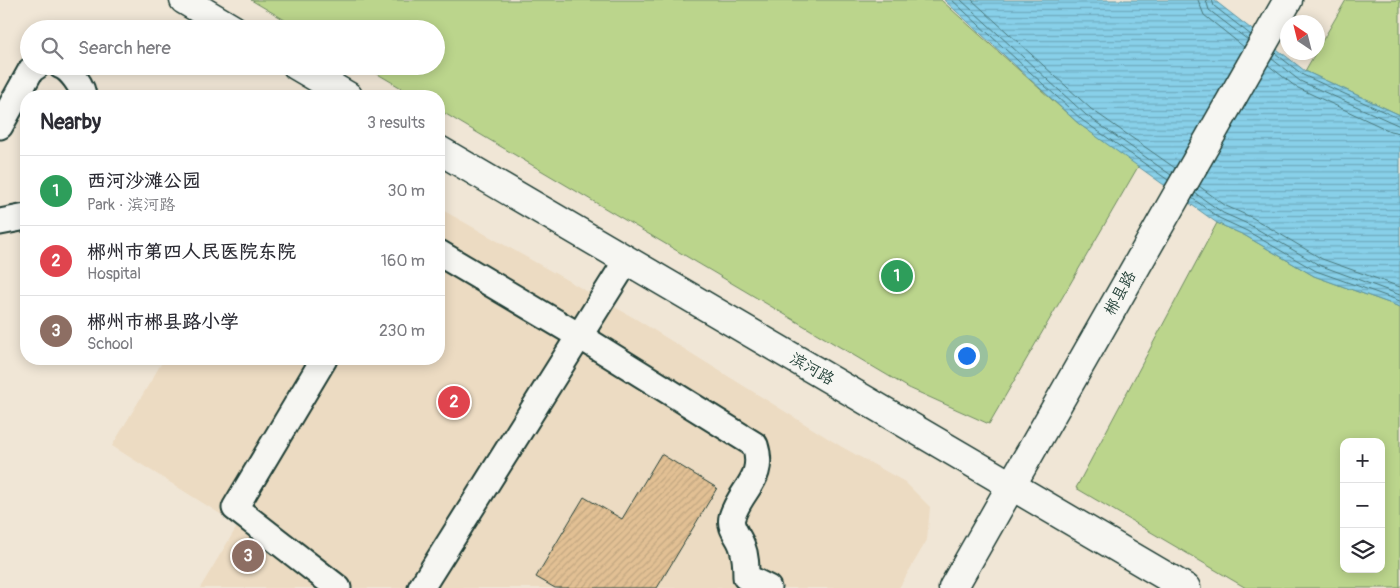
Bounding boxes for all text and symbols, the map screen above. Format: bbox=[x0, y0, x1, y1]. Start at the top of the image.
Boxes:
north arrow bbox=[1280, 15, 1325, 60]
search box bbox=[20, 20, 445, 75]
icon: search bbox=[38, 34, 66, 62]
text: Search here bbox=[78, 36, 171, 60]
text: Nearby bbox=[40, 109, 101, 136]
text: 3 results bbox=[367, 113, 425, 133]
text: 西河沙滩公园 bbox=[87, 169, 201, 193]
text: 1 bbox=[53, 181, 59, 201]
text: 30 m bbox=[387, 181, 425, 201]
text: Park · 滨河路 bbox=[87, 195, 175, 215]
text: 郴州市第四人民医院东院 bbox=[87, 240, 296, 264]
text: 2 bbox=[52, 251, 60, 271]
text: 160 m bbox=[381, 251, 425, 271]
pin: 1 bbox=[881, 257, 913, 295]
text: Hospital bbox=[87, 264, 141, 284]
street label: 郴县路 bbox=[1100, 267, 1140, 319]
text: 郴州市郴县路小学 bbox=[87, 310, 239, 334]
text: 3 bbox=[52, 321, 60, 341]
text: 230 m bbox=[379, 321, 425, 341]
text: School bbox=[87, 334, 133, 354]
your location bbox=[954, 343, 980, 369]
street label: 滨河路 bbox=[786, 348, 838, 390]
pin: 2 bbox=[438, 383, 470, 421]
map controls bbox=[1340, 438, 1385, 573]
button: + bbox=[1340, 438, 1385, 483]
button: − bbox=[1340, 483, 1385, 528]
button: layers bbox=[1340, 528, 1385, 573]
pin: 3 bbox=[232, 537, 264, 575]

